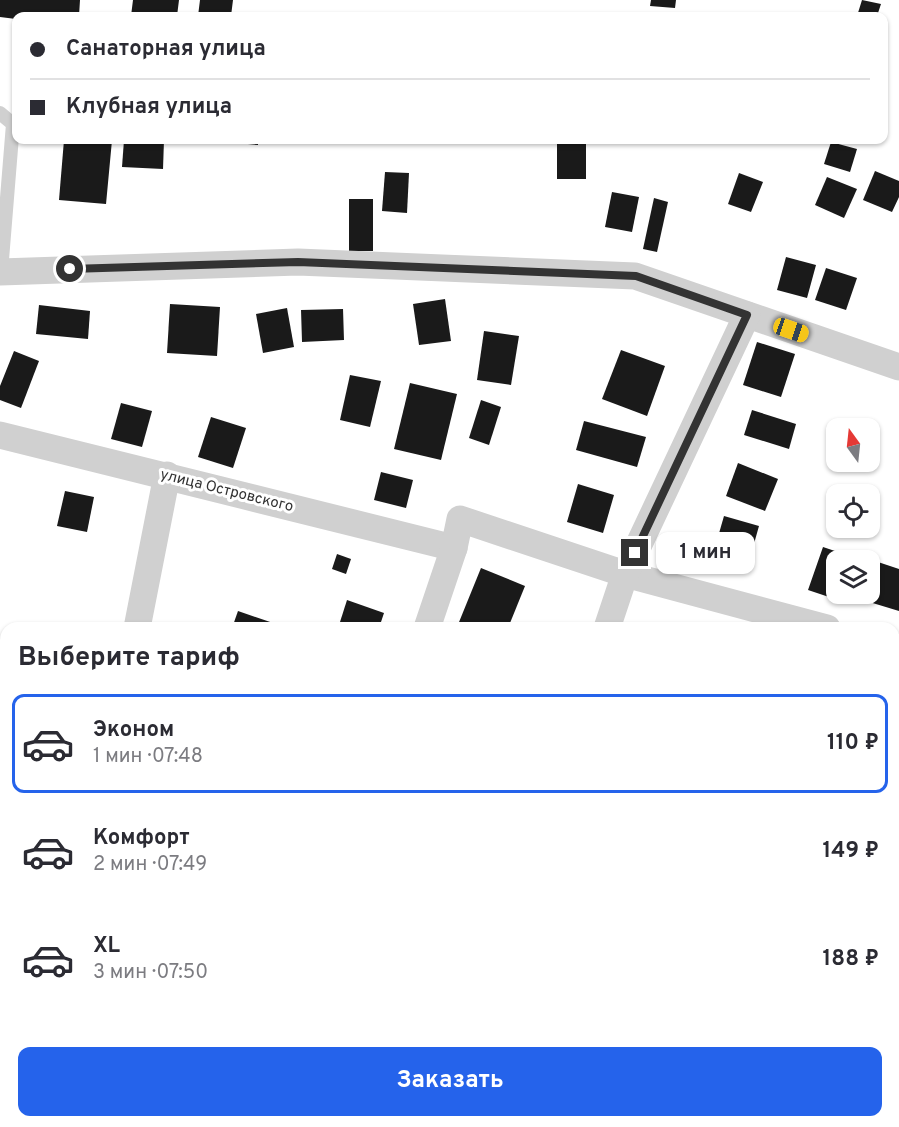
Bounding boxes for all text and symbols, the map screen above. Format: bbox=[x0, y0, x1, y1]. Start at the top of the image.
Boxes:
text: Санаторная улица bbox=[66, 36, 266, 63]
text: Клубная улица bbox=[66, 94, 232, 121]
route start bbox=[56, 255, 83, 282]
car bbox=[771, 316, 811, 344]
north arrow bbox=[826, 418, 880, 472]
map controls bbox=[826, 418, 880, 604]
street label: улица Островского bbox=[158, 466, 295, 517]
button: locate bbox=[826, 484, 880, 538]
callout: 1 мин bbox=[656, 532, 755, 574]
route end bbox=[621, 539, 648, 566]
text: 1 мин bbox=[680, 540, 731, 566]
button: layers bbox=[826, 550, 880, 604]
text: Выберите тариф bbox=[18, 641, 240, 675]
icon: car bbox=[21, 717, 75, 771]
text: Эконом bbox=[93, 717, 174, 744]
text: 110 ₽ bbox=[827, 730, 879, 757]
text: 1 мин · 07:48 bbox=[93, 744, 203, 770]
icon: car bbox=[21, 825, 75, 879]
text: Комфорт bbox=[93, 825, 190, 852]
text: 149 ₽ bbox=[823, 838, 879, 865]
text: 2 мин · 07:49 bbox=[93, 852, 207, 878]
icon: car bbox=[21, 933, 75, 987]
text: XL bbox=[93, 933, 120, 960]
text: 188 ₽ bbox=[823, 946, 879, 973]
text: 3 мин · 07:50 bbox=[93, 960, 208, 986]
button: Заказать bbox=[18, 1047, 882, 1116]

